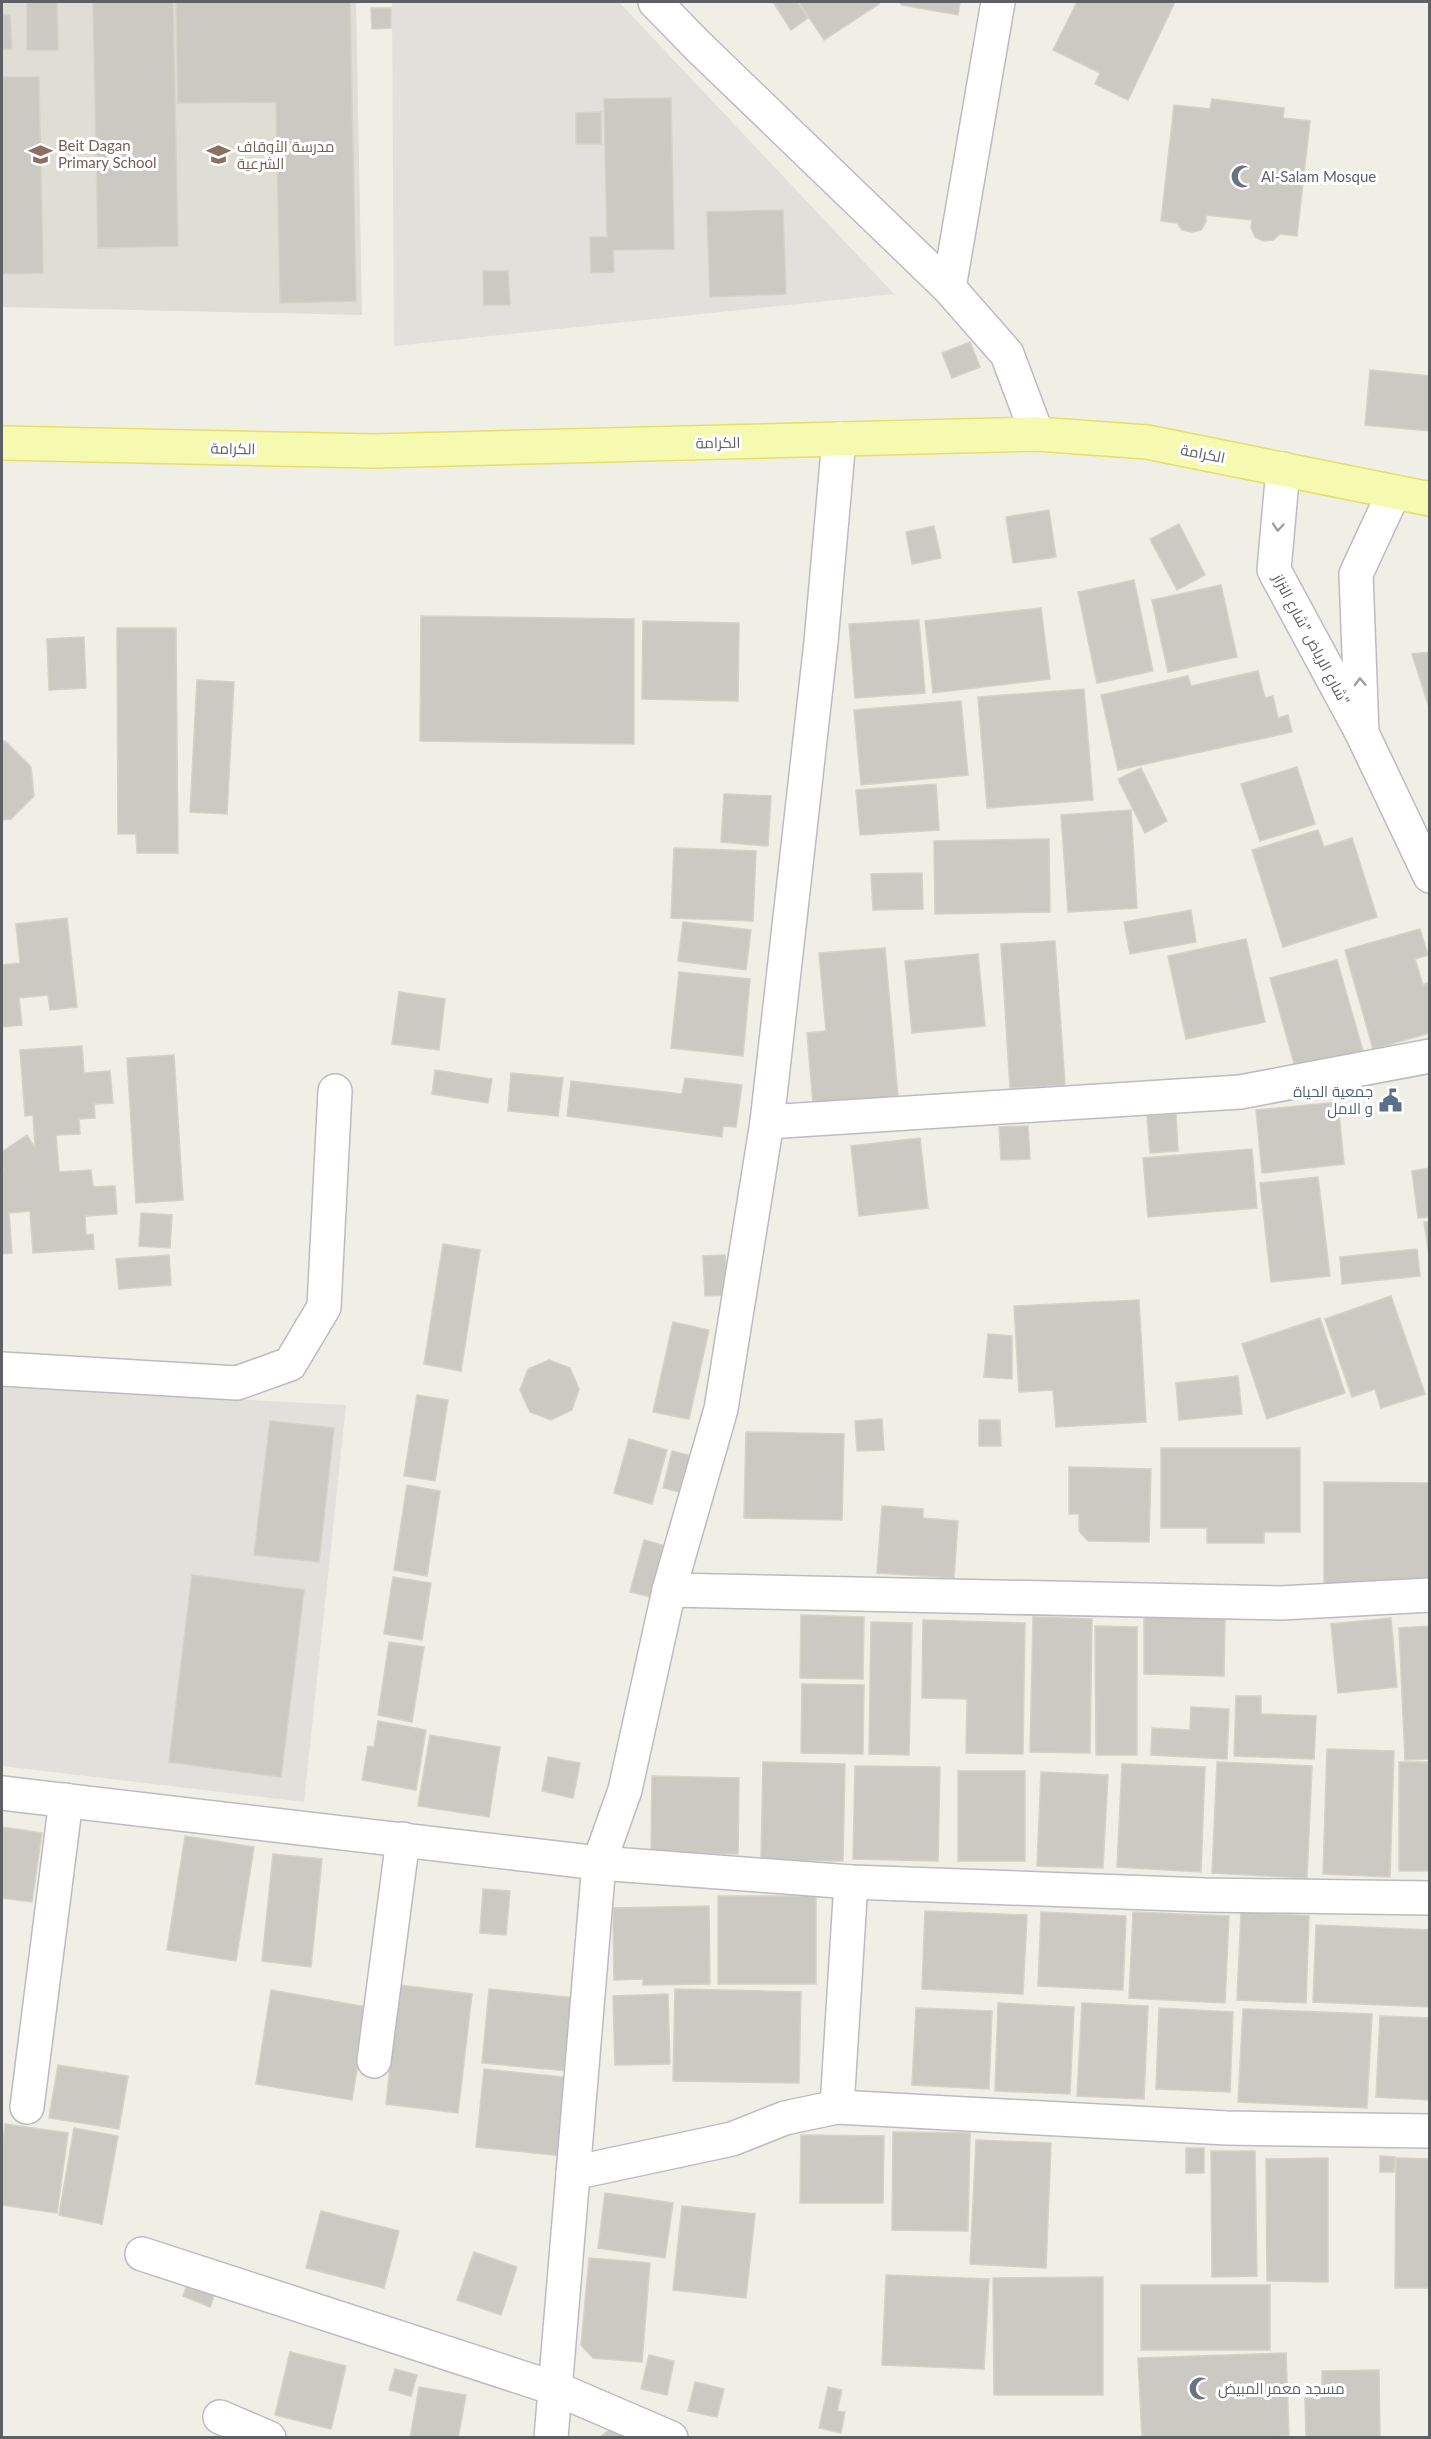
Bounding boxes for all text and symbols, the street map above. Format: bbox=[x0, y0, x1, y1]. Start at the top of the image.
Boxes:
place label: Beit Dagan Primary School bbox=[58, 136, 157, 171]
place label: مدرسة الأوقاف الشرعية bbox=[237, 137, 334, 173]
school or university icon: Beit Dagan Primary School bbox=[27, 141, 53, 167]
school or university icon: مدرسة الأوقاف الشرعية bbox=[206, 142, 232, 168]
mosque icon: Al-Salam Mosque bbox=[1230, 163, 1256, 189]
place label: Al-Salam Mosque bbox=[1261, 167, 1376, 185]
street label: الكرامة bbox=[695, 433, 741, 452]
street label: الكرامة bbox=[210, 439, 256, 458]
street label: الكرامة bbox=[1179, 440, 1227, 467]
one-way arrow bbox=[1272, 523, 1285, 532]
street label: شارع الرياض "شارع النزاز" bbox=[1267, 569, 1354, 709]
one-way arrow bbox=[1354, 678, 1366, 687]
place label: جمعية الحياة و الامل bbox=[1293, 1082, 1373, 1119]
public building icon: جمعية الحياة و الامل bbox=[1378, 1087, 1404, 1113]
mosque icon: مسجد معمر المبيض bbox=[1187, 2375, 1213, 2401]
place label: مسجد معمر المبيض bbox=[1218, 2379, 1345, 2399]

